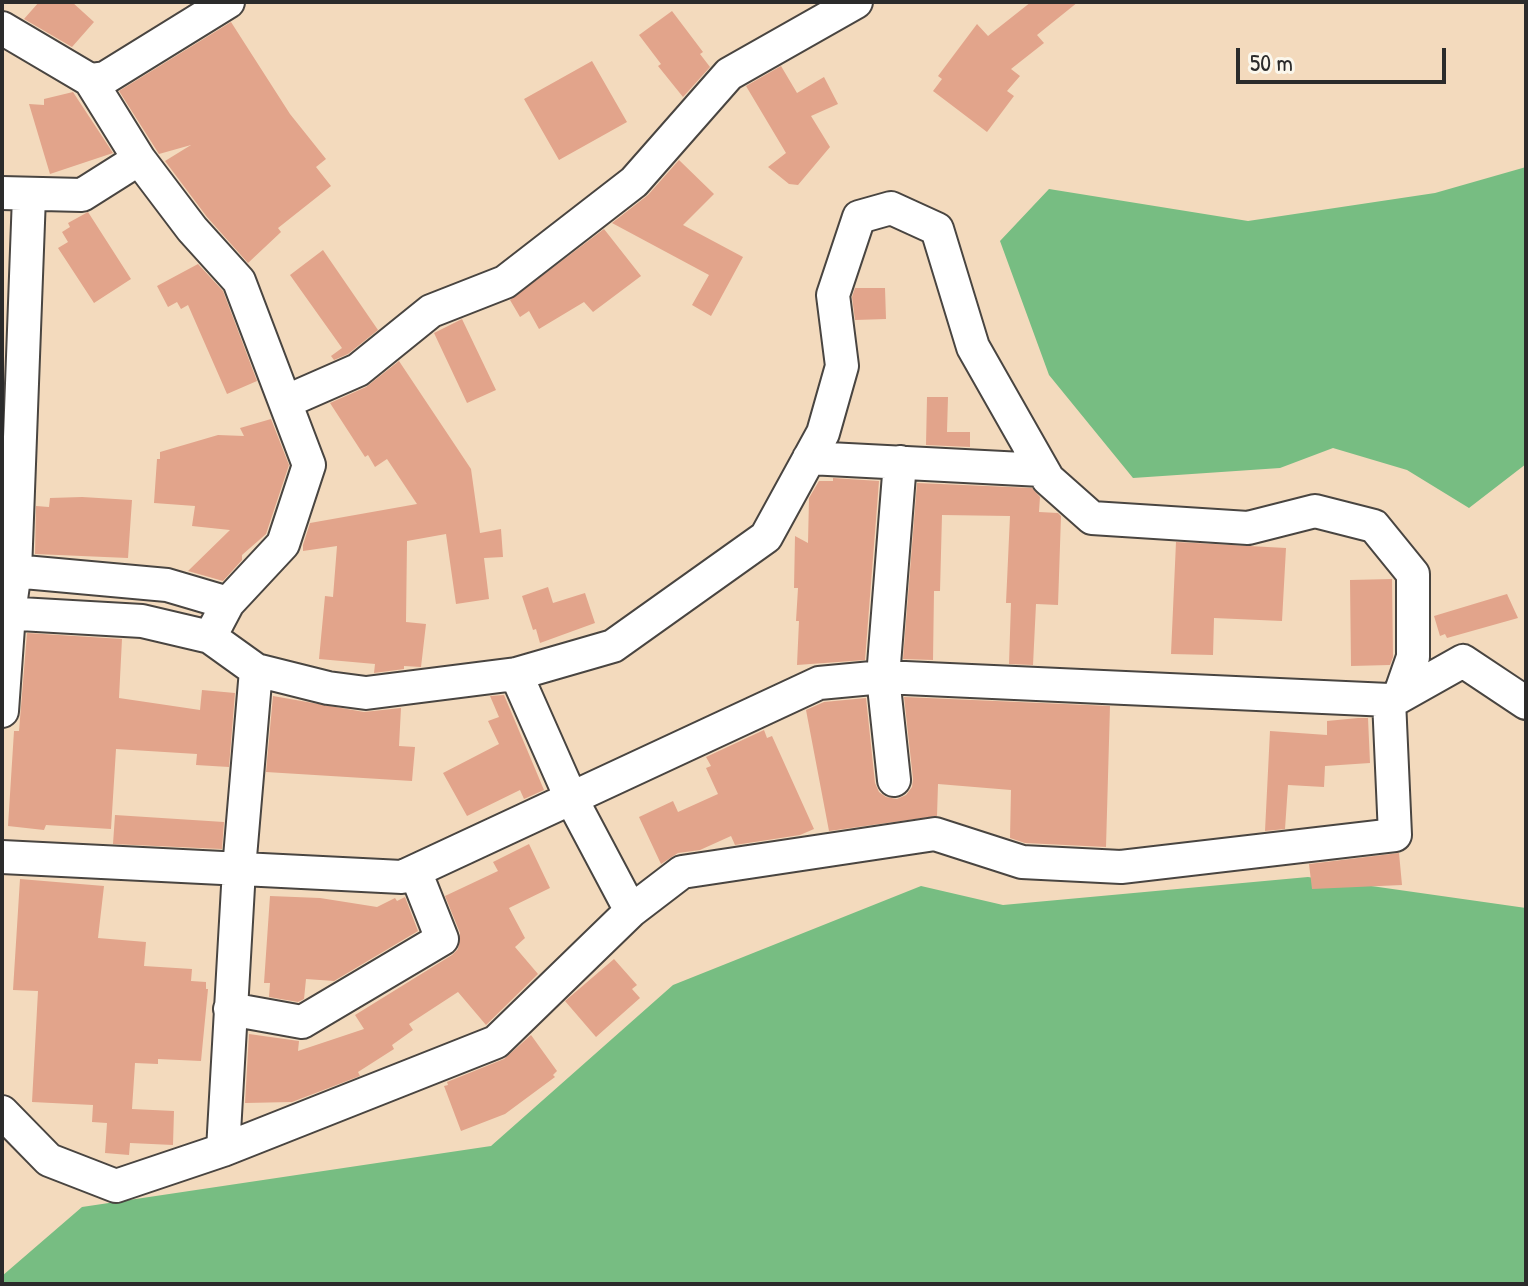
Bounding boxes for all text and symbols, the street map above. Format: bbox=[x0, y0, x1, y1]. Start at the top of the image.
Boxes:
scale bar bbox=[1240, 32, 1450, 82]
text: 50 m bbox=[1250, 46, 1293, 78]

